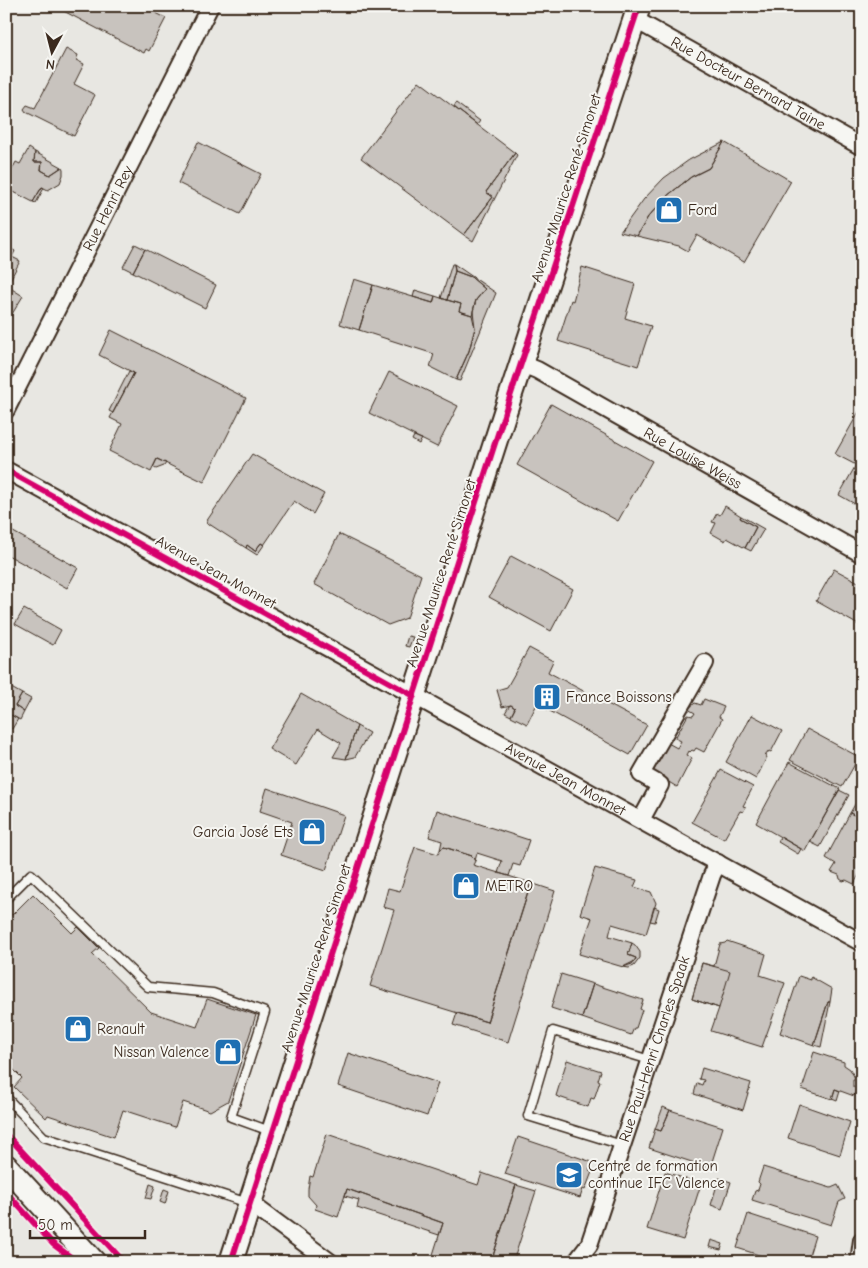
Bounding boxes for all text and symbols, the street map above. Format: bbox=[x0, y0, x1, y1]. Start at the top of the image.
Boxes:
north arrow bbox=[28, 28, 78, 78]
street label: Rue Docteur Bernard Taine bbox=[668, 33, 829, 134]
text: N bbox=[45, 55, 56, 73]
street label: Avenue Maurice René Simonet bbox=[527, 91, 605, 284]
street label: Rue Henri Rey bbox=[79, 162, 137, 254]
shop icon: Ford bbox=[654, 195, 684, 225]
place label: Ford bbox=[688, 201, 717, 219]
street label: Rue Louise Weiss bbox=[641, 423, 745, 493]
street label: Avenue Maurice René Simonet bbox=[402, 476, 480, 669]
street label: Avenue Jean Monnet bbox=[153, 531, 280, 613]
building icon: France Boissons bbox=[532, 682, 562, 712]
place label: France Boissons bbox=[566, 688, 672, 706]
street label: Avenue Jean Monnet bbox=[502, 739, 629, 820]
shop icon: Garcia José Ets bbox=[297, 817, 327, 847]
place label: Garcia José Ets bbox=[193, 823, 293, 841]
street label: Avenue Maurice René Simonet bbox=[277, 861, 355, 1054]
shop icon: METRO bbox=[451, 871, 481, 901]
place label: METRO bbox=[485, 877, 533, 895]
street label: Rue Paul-Henri Charles Spaak bbox=[615, 953, 694, 1144]
shop icon: Renault bbox=[63, 1014, 93, 1044]
place label: Renault bbox=[97, 1020, 145, 1038]
shop icon: Nissan Valence bbox=[213, 1037, 243, 1067]
place label: Nissan Valence bbox=[113, 1043, 209, 1061]
place label: Centre de formation continue IFC Valence bbox=[588, 1157, 725, 1192]
school or university icon: Centre de formation continue IFC Valence bbox=[554, 1160, 584, 1190]
scale bar bbox=[30, 1208, 145, 1240]
text: 50 m bbox=[38, 1216, 73, 1234]

